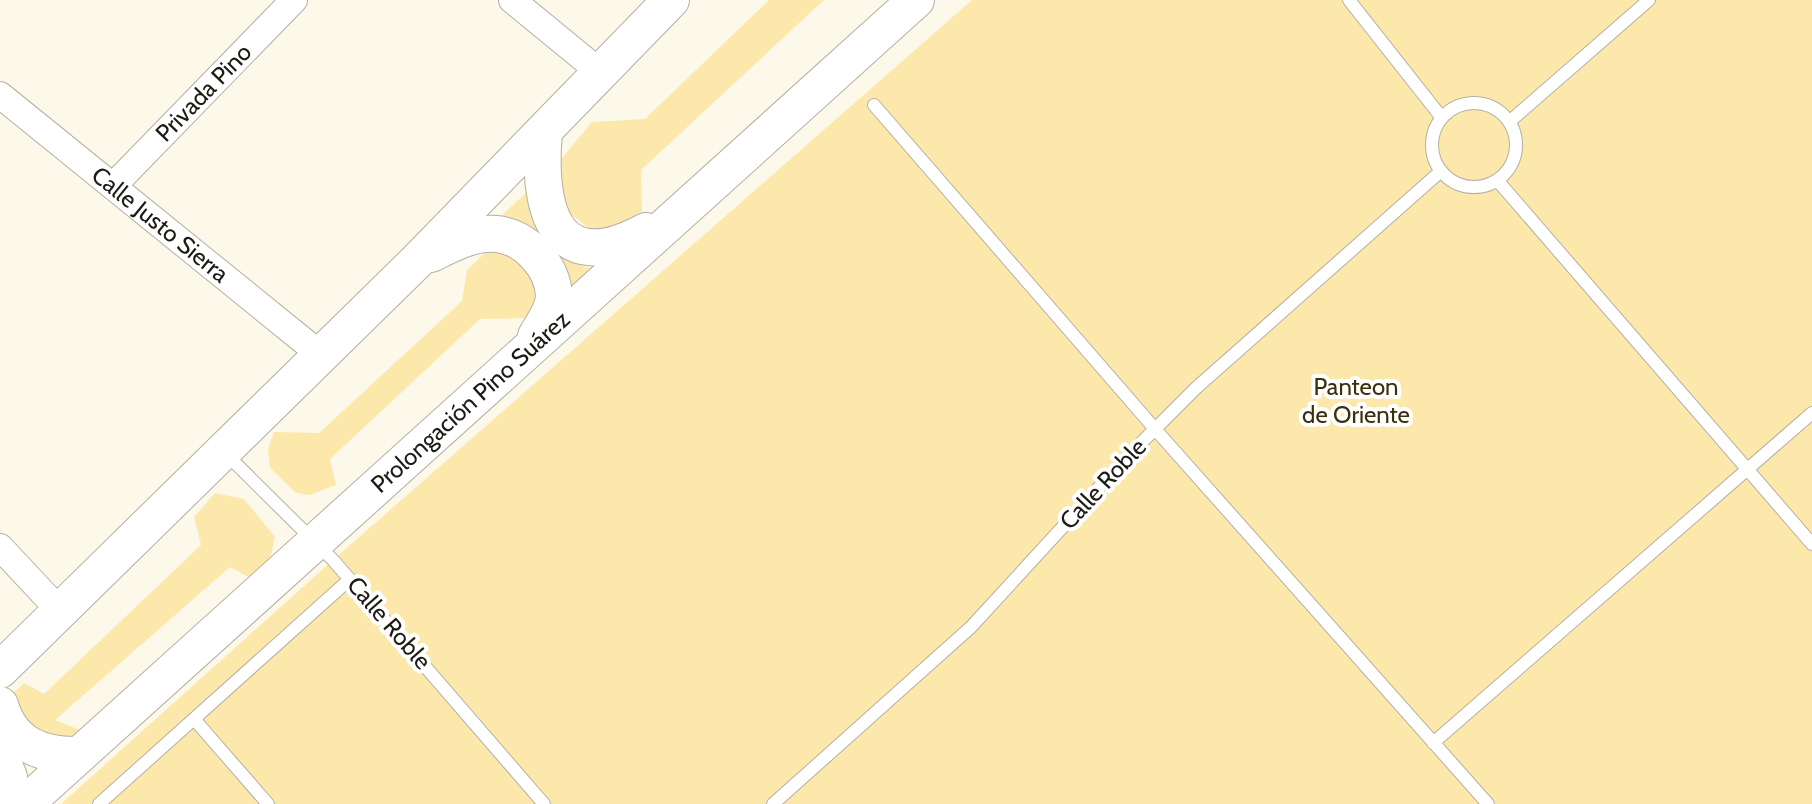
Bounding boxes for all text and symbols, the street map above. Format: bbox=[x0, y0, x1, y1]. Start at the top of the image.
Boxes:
street label: Privada Pino bbox=[149, 38, 257, 147]
street label: Calle Justo Sierra bbox=[86, 160, 235, 289]
street label: Prolongación Pino Suárez bbox=[365, 305, 575, 499]
park label: Panteon de Oriente bbox=[1302, 372, 1410, 429]
street label: Calle Roble bbox=[1053, 432, 1152, 535]
street label: Calle Roble bbox=[341, 570, 438, 675]

